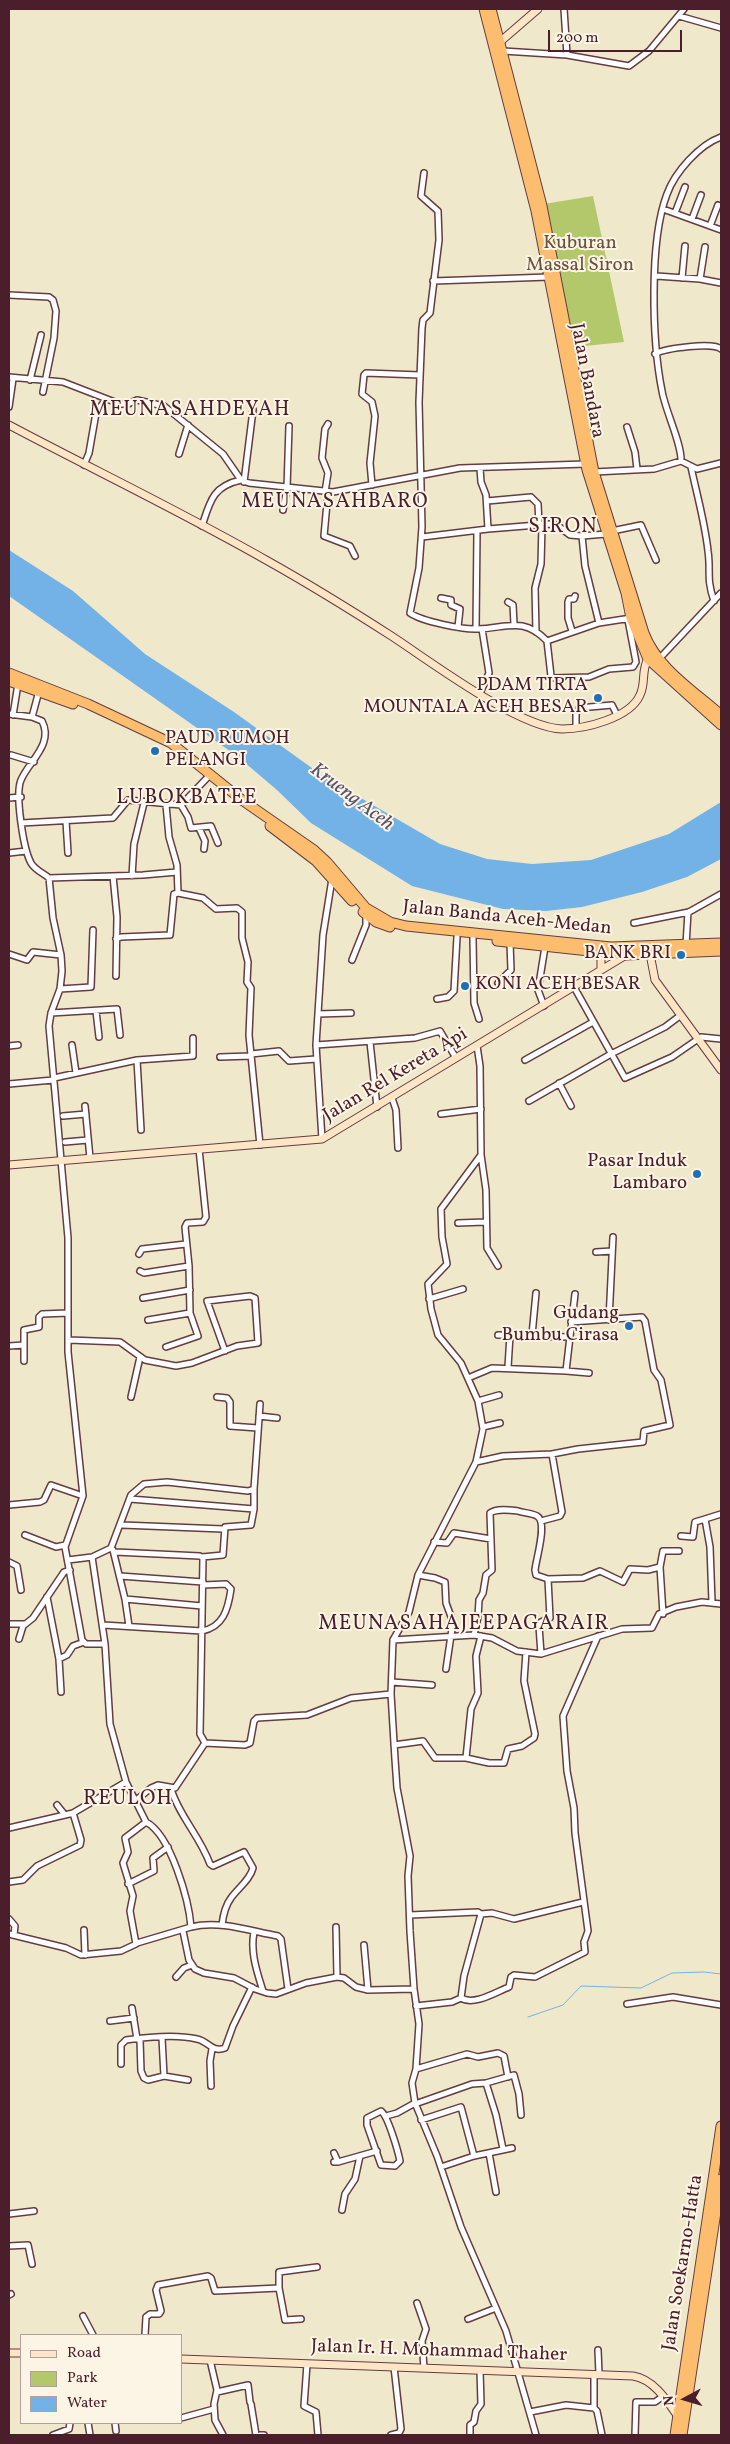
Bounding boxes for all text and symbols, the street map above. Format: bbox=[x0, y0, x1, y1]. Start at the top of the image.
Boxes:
scale bar bbox=[550, 20, 684, 52]
text: 200 m bbox=[556, 28, 599, 49]
park label: Kuburan Massal Siron bbox=[526, 234, 634, 278]
street label: Jalan Bandara bbox=[564, 322, 608, 440]
district label: MEUNASAHDEYAH bbox=[88, 398, 292, 424]
district label: MEUNASAHBARO bbox=[240, 490, 430, 516]
district label: SIRON bbox=[528, 515, 598, 541]
place label: PDAM TIRTA MOUNTALA ACEH BESAR bbox=[363, 676, 588, 720]
marker: PDAM TIRTA MOUNTALA ACEH BESAR bbox=[592, 692, 604, 704]
place label: PAUD RUMOH PELANGI bbox=[165, 729, 290, 773]
marker: PAUD RUMOH PELANGI bbox=[149, 745, 161, 757]
water label: Krueng Aceh bbox=[304, 759, 398, 837]
district label: LUBOKBATEE bbox=[115, 786, 259, 812]
street label: Jalan Banda Aceh-Medan bbox=[401, 897, 613, 941]
place label: BANK BRI bbox=[584, 944, 671, 966]
marker: BANK BRI bbox=[675, 949, 687, 961]
place label: KONI ACEH BESAR bbox=[475, 975, 641, 997]
marker: KONI ACEH BESAR bbox=[459, 980, 471, 992]
street label: Jalan Rel Kereta Api bbox=[320, 1024, 472, 1128]
place label: Pasar Induk Lambaro bbox=[587, 1152, 687, 1196]
marker: Pasar Induk Lambaro bbox=[691, 1168, 703, 1180]
place label: Gudang Bumbu Cirasa bbox=[502, 1304, 619, 1348]
marker: Gudang Bumbu Cirasa bbox=[623, 1320, 635, 1332]
district label: MEUNASAHAJEEPAGARAIR bbox=[316, 1612, 612, 1638]
district label: REULOH bbox=[82, 1787, 174, 1813]
street label: Jalan Soekarno-Hatta bbox=[659, 2173, 709, 2353]
legend bbox=[20, 2334, 182, 2424]
street label: Jalan Ir. H. Mohammad Thaher bbox=[311, 2336, 567, 2368]
text: Road bbox=[67, 2343, 101, 2364]
text: Park bbox=[67, 2368, 98, 2389]
north arrow bbox=[660, 2374, 710, 2424]
text: Water bbox=[67, 2393, 107, 2414]
text: N bbox=[660, 2395, 680, 2407]

